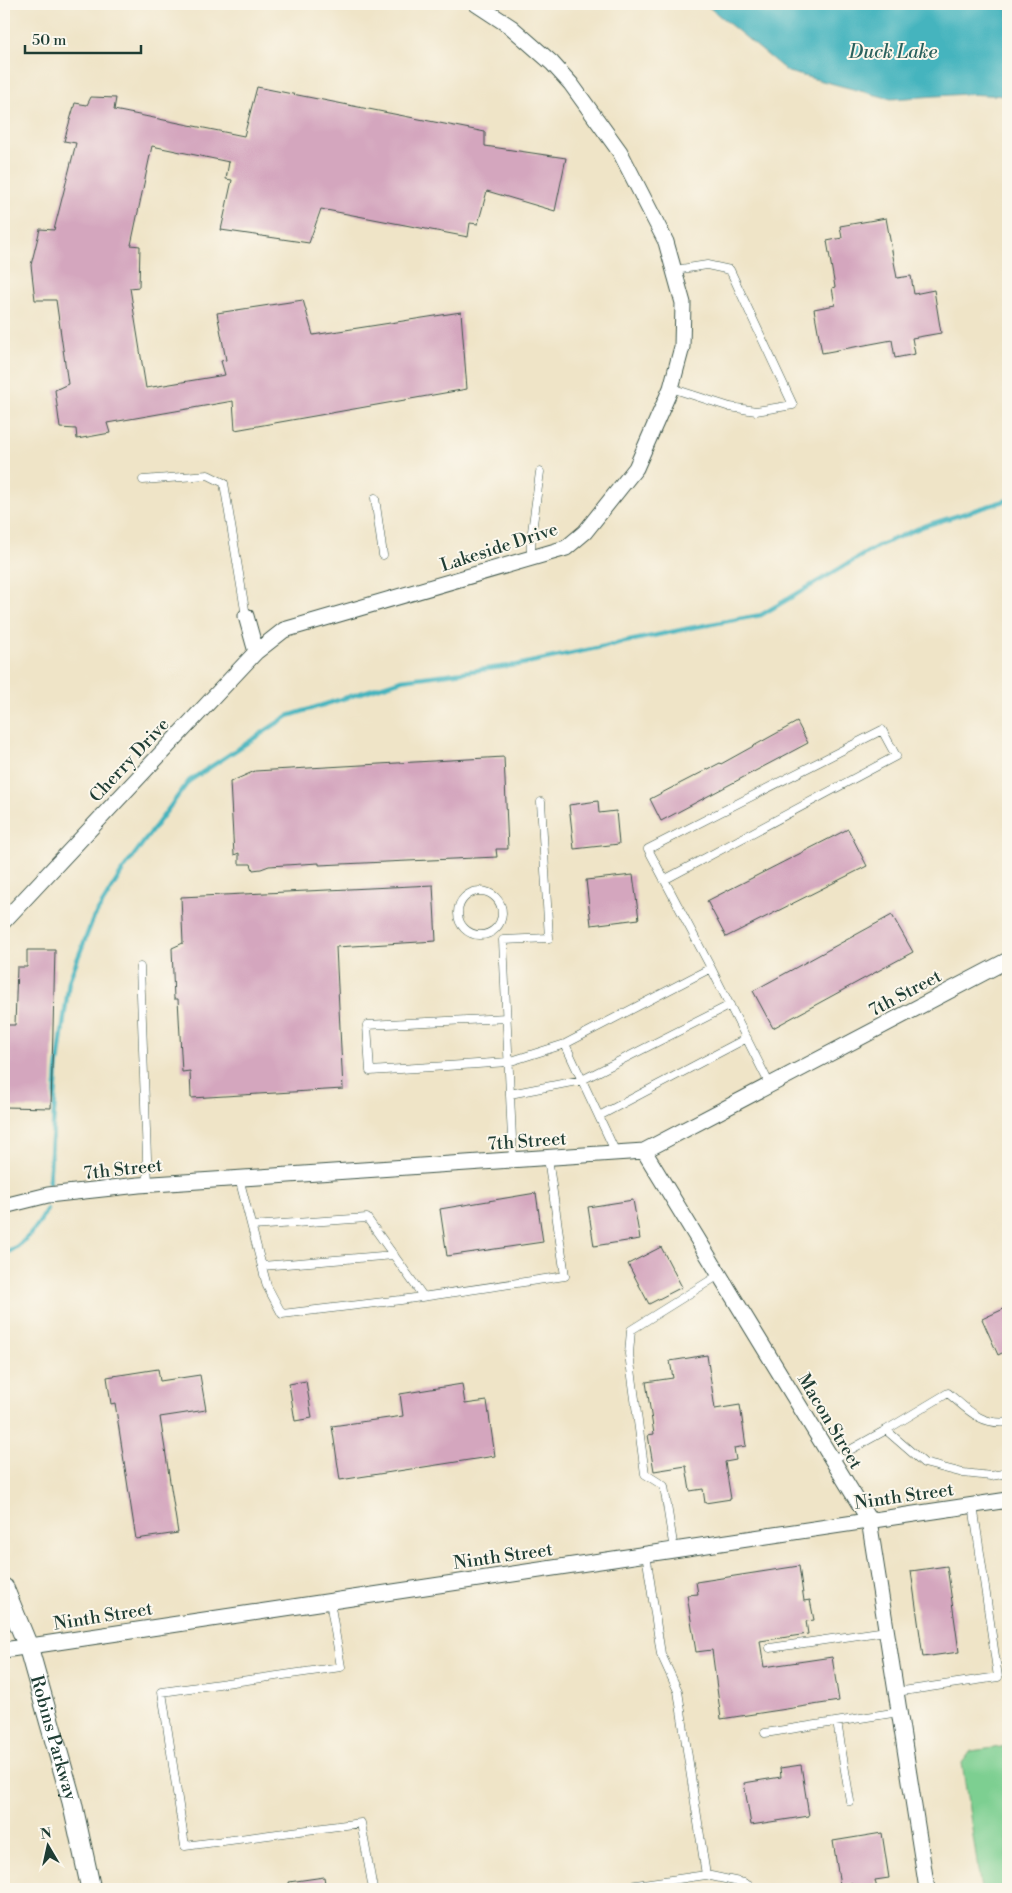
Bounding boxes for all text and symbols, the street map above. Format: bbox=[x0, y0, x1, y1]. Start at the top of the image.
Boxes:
scale bar bbox=[25, 22, 141, 54]
text: 50 m bbox=[32, 31, 66, 50]
water label: Duck Lake bbox=[848, 40, 937, 64]
street label: Lakeside Drive bbox=[438, 518, 561, 577]
street label: Cherry Drive bbox=[84, 713, 174, 807]
street label: 7th Street bbox=[865, 964, 946, 1022]
street label: 7th Street bbox=[487, 1127, 568, 1156]
street label: 7th Street bbox=[83, 1154, 164, 1185]
street label: Macon Street bbox=[792, 1369, 867, 1474]
street label: Ninth Street bbox=[853, 1478, 956, 1515]
street label: Ninth Street bbox=[452, 1538, 555, 1575]
street label: Ninth Street bbox=[52, 1597, 155, 1636]
street label: Robins Parkway bbox=[25, 1673, 82, 1803]
north arrow bbox=[22, 1820, 72, 1870]
text: N bbox=[39, 1824, 53, 1844]

